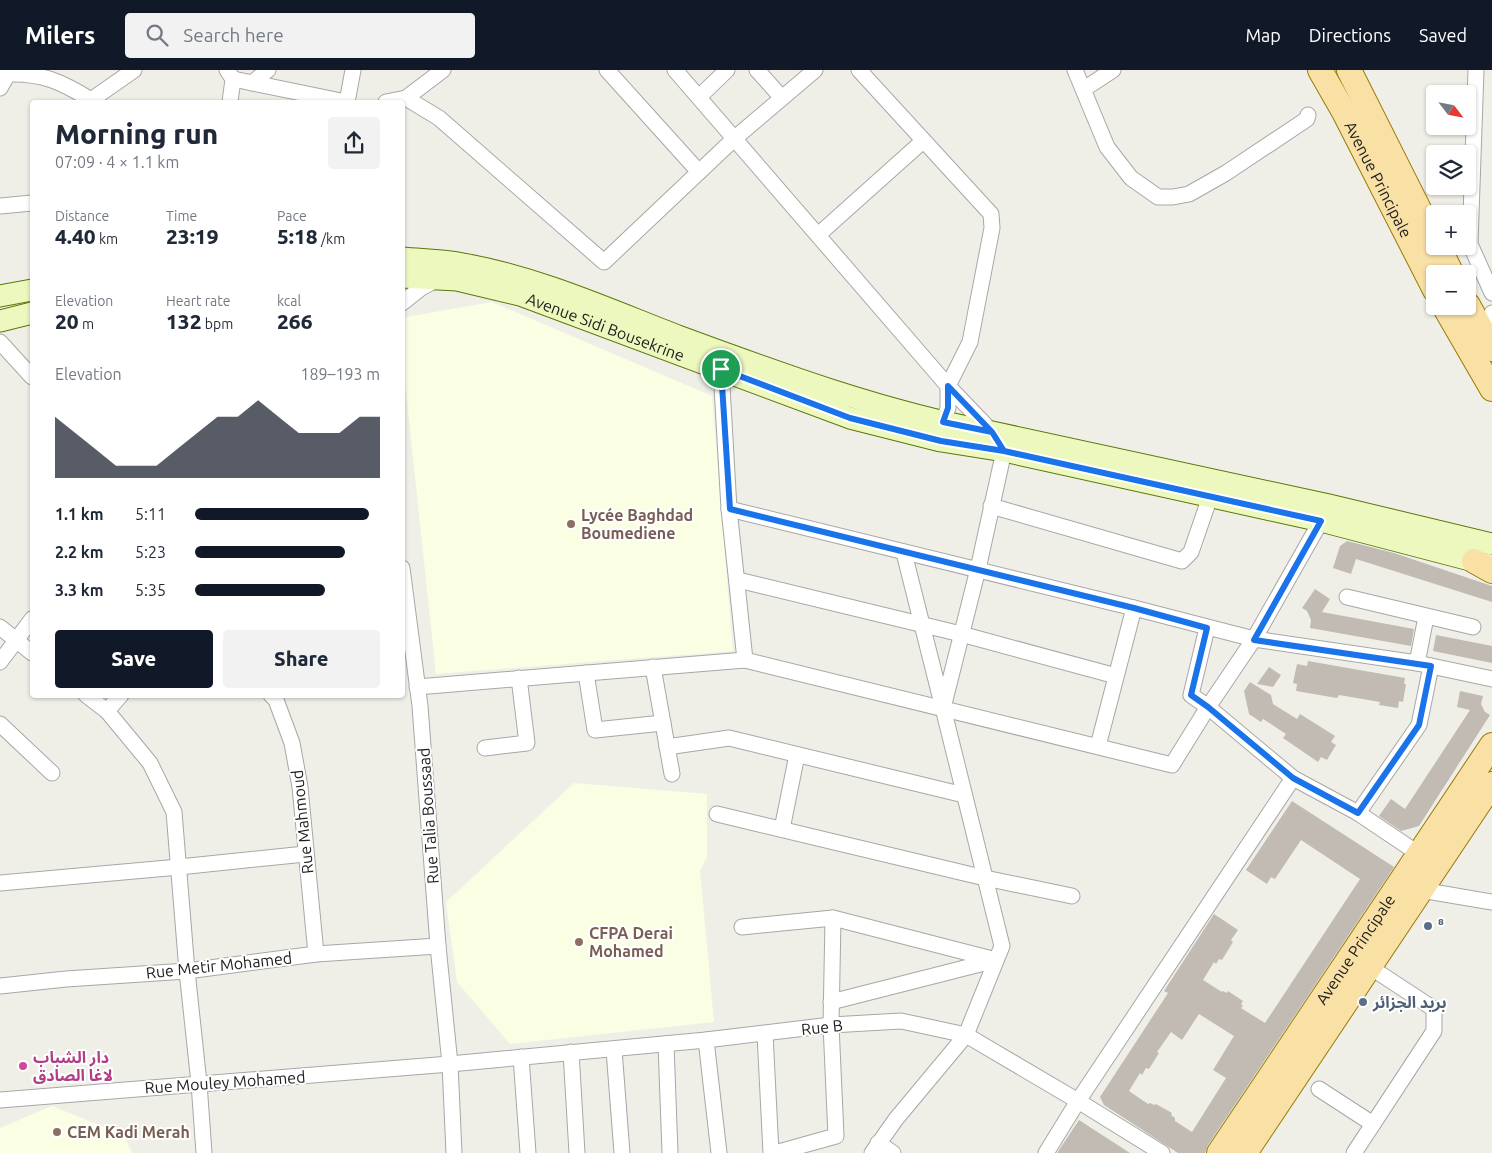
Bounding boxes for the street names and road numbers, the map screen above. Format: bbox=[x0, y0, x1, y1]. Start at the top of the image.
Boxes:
street label: Avenue Principale bbox=[1341, 118, 1416, 241]
street label: Avenue Sidi Bousekrine bbox=[524, 289, 687, 364]
street label: Rue Talia Boussaad bbox=[414, 747, 442, 885]
street label: Rue Mahmoud bbox=[288, 769, 316, 875]
street label: Avenue Principale bbox=[1312, 891, 1398, 1008]
street label: Rue Metir Mohamed bbox=[145, 948, 293, 982]
street label: Rue B bbox=[800, 1016, 844, 1038]
street label: Rue Mouley Mohamed bbox=[144, 1067, 306, 1097]

